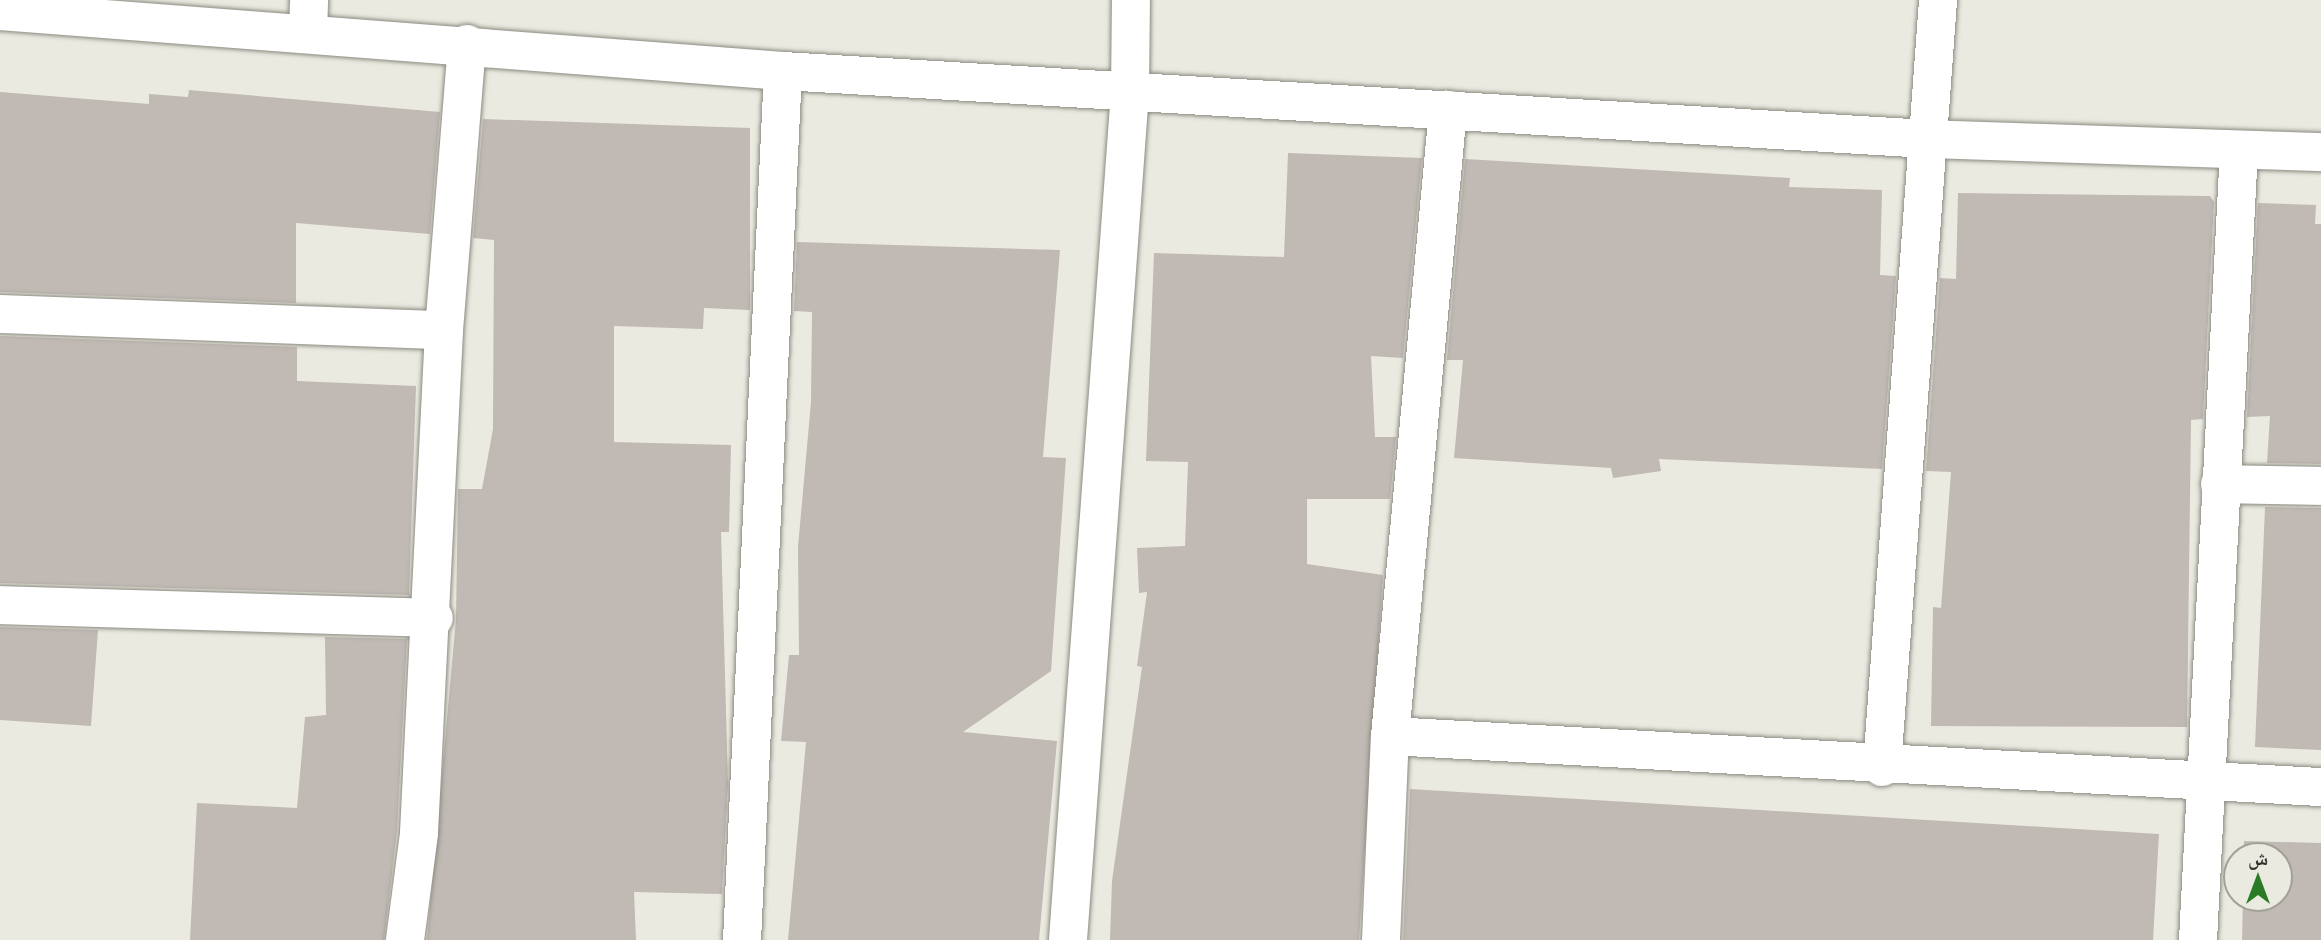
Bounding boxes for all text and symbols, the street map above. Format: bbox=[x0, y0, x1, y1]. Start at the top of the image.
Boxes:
north arrow bbox=[2223, 842, 2293, 912]
text: ش bbox=[2248, 845, 2268, 870]

